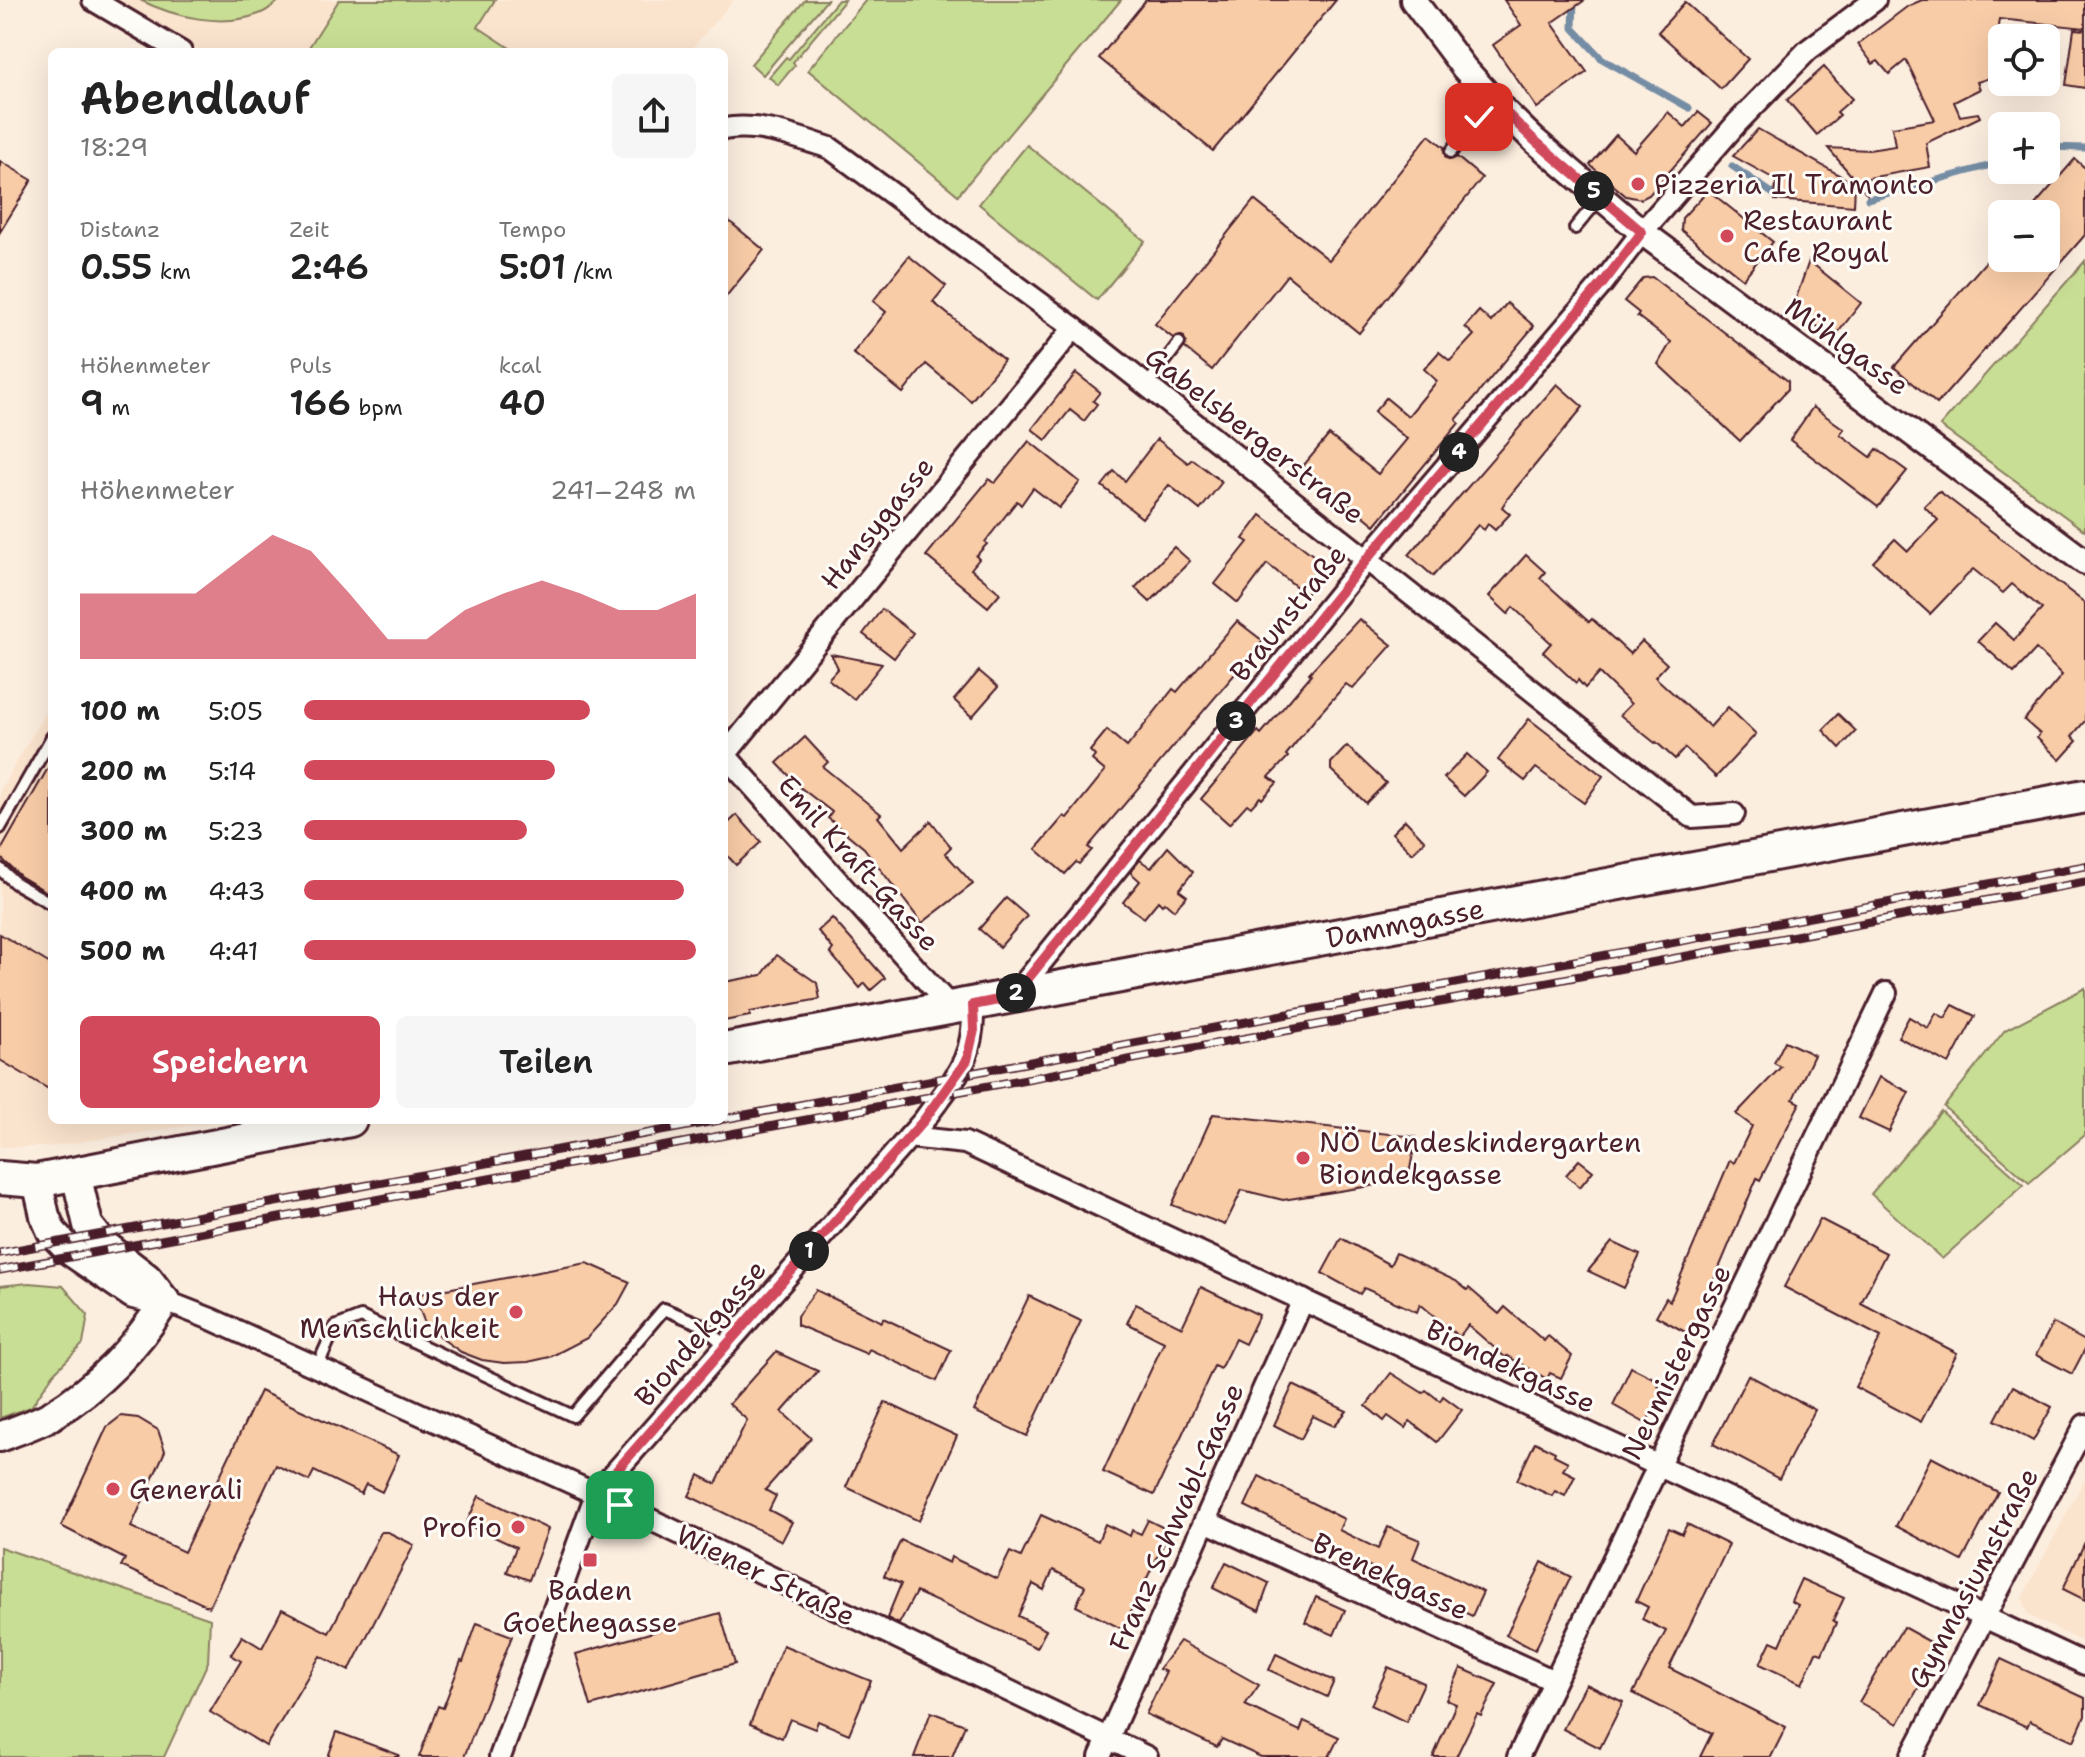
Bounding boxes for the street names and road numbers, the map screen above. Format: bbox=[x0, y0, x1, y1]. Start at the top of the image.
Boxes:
street label: Mühlgasse bbox=[1777, 288, 1917, 404]
street label: Gabelsbergerstraße bbox=[1137, 337, 1373, 533]
street label: Hansygasse bbox=[812, 449, 942, 597]
street label: Braunstraße bbox=[1221, 537, 1355, 689]
street label: Emil Kraft-Gasse bbox=[770, 767, 948, 959]
street label: Dammgasse bbox=[1323, 889, 1487, 957]
street label: Biondekgasse bbox=[626, 1251, 774, 1415]
street label: Neumistergasse bbox=[1612, 1258, 1740, 1466]
street label: Biondekgasse bbox=[1420, 1310, 1602, 1422]
street label: Franz Schwabl-Gasse bbox=[1100, 1377, 1252, 1657]
street label: Gymnasiumstraße bbox=[1899, 1461, 2047, 1695]
street label: Wiener Straße bbox=[670, 1515, 862, 1635]
street label: Brenekgasse bbox=[1307, 1523, 1475, 1629]

